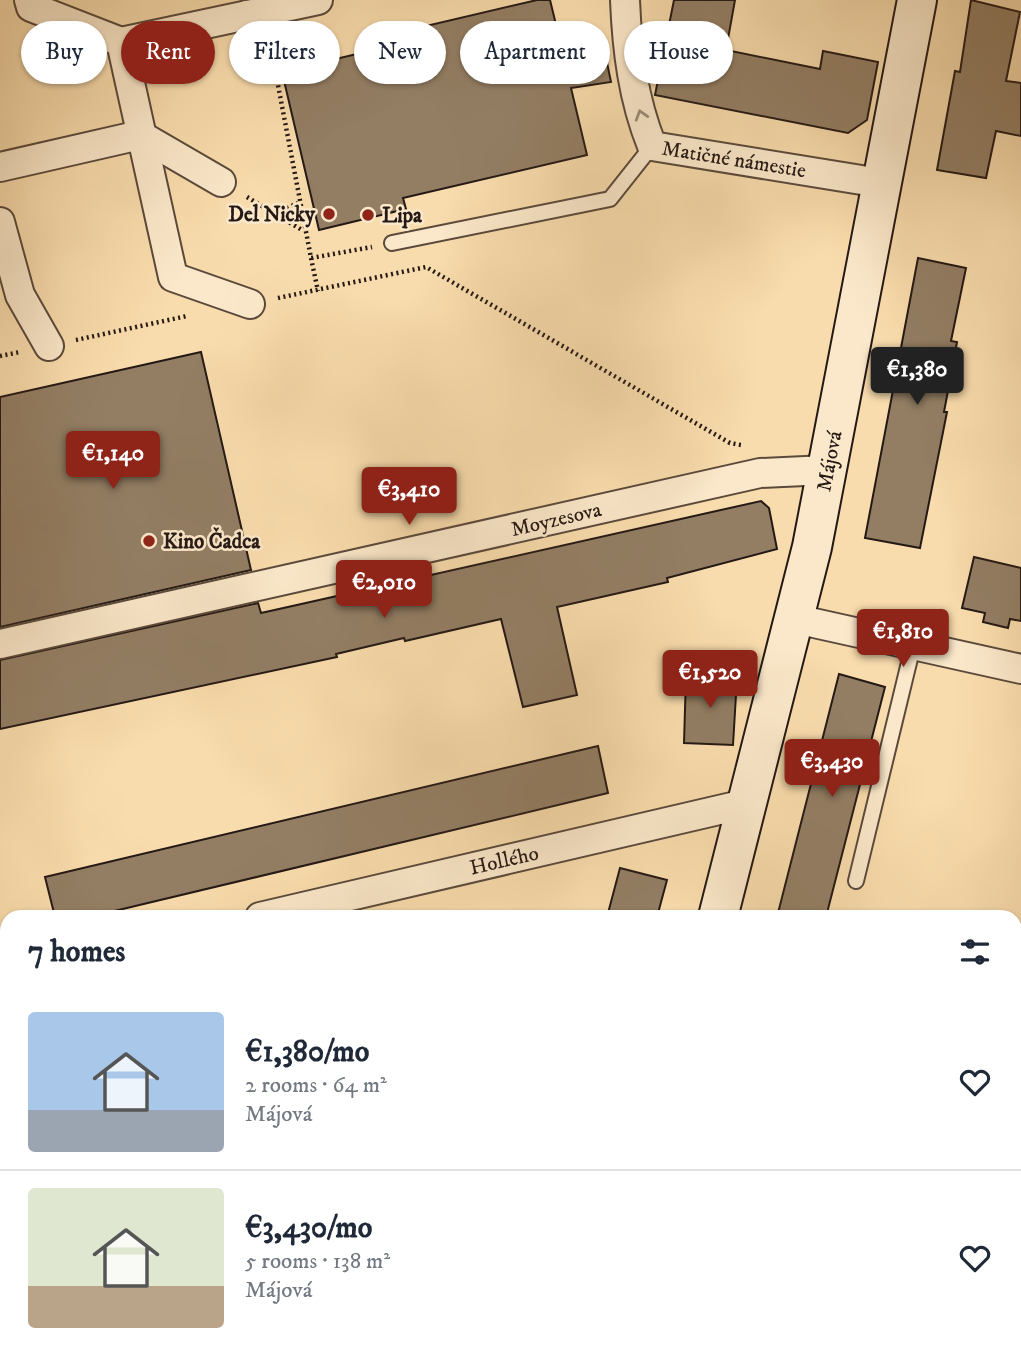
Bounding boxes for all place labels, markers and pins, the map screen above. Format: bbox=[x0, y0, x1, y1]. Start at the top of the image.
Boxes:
place label: Del Nicky bbox=[228, 202, 316, 228]
place label: Lipa bbox=[382, 203, 423, 229]
marker: Del Nicky bbox=[321, 206, 337, 222]
marker: Lipa bbox=[360, 207, 376, 223]
pin: €1,380 bbox=[860, 348, 974, 407]
pin: €1,140 bbox=[56, 432, 170, 491]
pin: €3,410 bbox=[352, 468, 466, 527]
place label: Kino Čadca bbox=[163, 527, 261, 555]
marker: Kino Čadca bbox=[141, 533, 157, 549]
pin: €2,010 bbox=[327, 560, 441, 620]
pin: €1,810 bbox=[846, 610, 960, 669]
pin: €1,520 bbox=[653, 650, 767, 710]
pin: €3,430 bbox=[775, 740, 889, 799]

